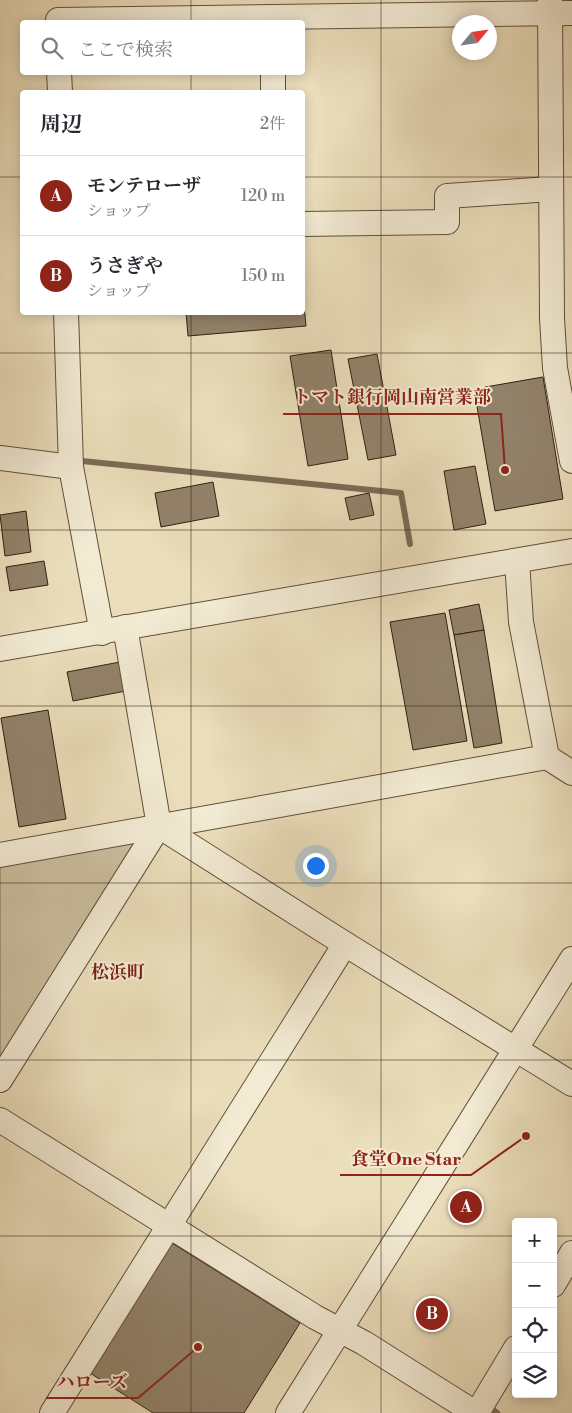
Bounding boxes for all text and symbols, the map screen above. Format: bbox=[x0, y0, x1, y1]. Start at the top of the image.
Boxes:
north arrow bbox=[452, 15, 497, 60]
search box bbox=[20, 20, 305, 75]
icon: search bbox=[38, 34, 66, 62]
text: ここで検索 bbox=[78, 38, 173, 62]
text: 周辺 bbox=[40, 112, 82, 138]
text: 2件 bbox=[260, 114, 285, 134]
text: モンテローザ bbox=[87, 174, 201, 198]
text: A bbox=[50, 186, 62, 206]
text: 120 m bbox=[241, 186, 285, 206]
text: ショップ bbox=[87, 201, 151, 221]
text: うさぎや bbox=[87, 254, 163, 278]
text: B bbox=[50, 266, 62, 286]
text: 150 m bbox=[241, 266, 285, 286]
text: ショップ bbox=[87, 281, 151, 301]
callout: トマト銀行岡山南営業部 bbox=[283, 381, 501, 414]
text: トマト銀行岡山南営業部 bbox=[293, 386, 491, 409]
your location bbox=[303, 853, 329, 879]
district label: 松浜町 bbox=[91, 961, 145, 984]
callout: 食堂One Star bbox=[340, 1142, 471, 1175]
text: 食堂One Star bbox=[351, 1148, 461, 1171]
pin: A bbox=[450, 1188, 482, 1226]
map controls bbox=[512, 1218, 557, 1398]
button: + bbox=[512, 1218, 557, 1263]
button: − bbox=[512, 1263, 557, 1308]
pin: B bbox=[416, 1295, 448, 1333]
button: locate bbox=[512, 1308, 557, 1353]
button: layers bbox=[512, 1353, 557, 1398]
callout: ハローズ bbox=[46, 1365, 138, 1398]
text: ハローズ bbox=[56, 1371, 128, 1394]

